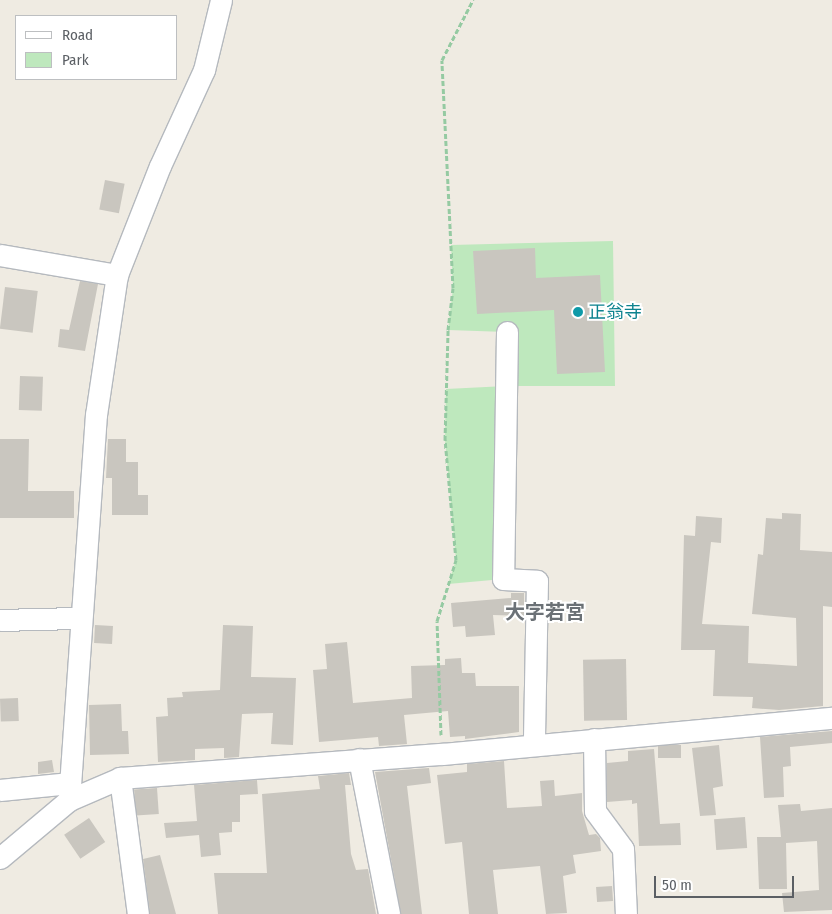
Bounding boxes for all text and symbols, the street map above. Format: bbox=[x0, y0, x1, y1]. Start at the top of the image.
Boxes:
legend bbox=[15, 15, 178, 80]
text: Road bbox=[62, 26, 93, 44]
text: Park bbox=[62, 51, 89, 69]
place label: 正翁寺 bbox=[588, 301, 642, 323]
marker: 正翁寺 bbox=[572, 306, 584, 318]
district label: 大字若宮 bbox=[505, 600, 585, 624]
scale bar bbox=[657, 866, 797, 898]
text: 50 m bbox=[662, 876, 692, 894]

